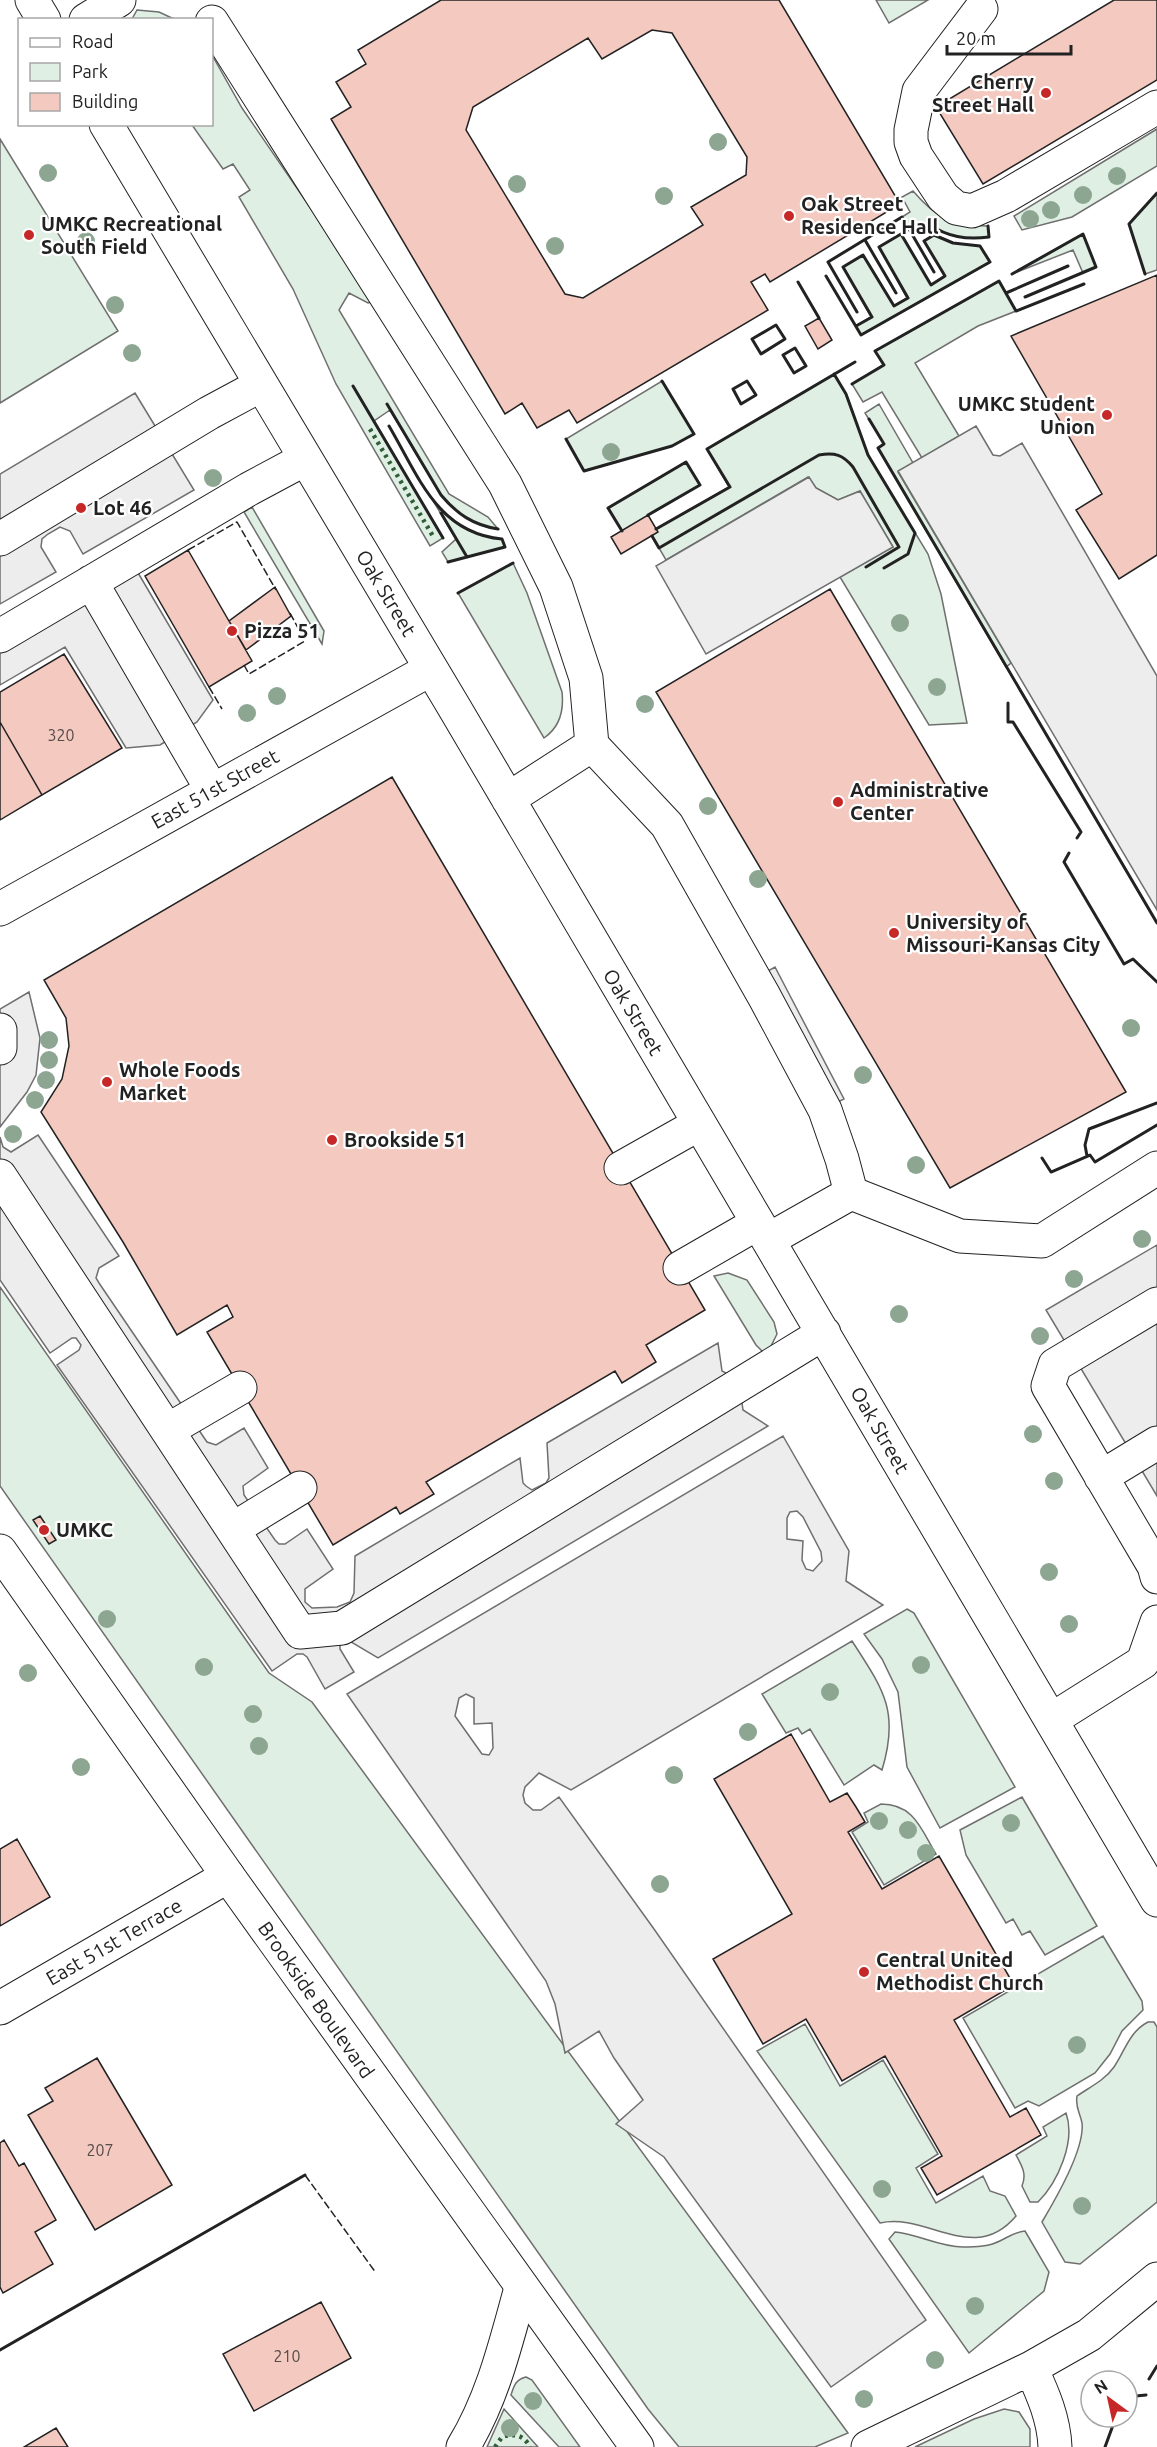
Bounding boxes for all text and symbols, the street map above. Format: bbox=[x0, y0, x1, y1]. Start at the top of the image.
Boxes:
legend bbox=[18, 18, 213, 126]
scale bar bbox=[947, 18, 1072, 56]
text: 20 m bbox=[956, 28, 996, 48]
text: Road bbox=[72, 31, 114, 51]
text: Park bbox=[72, 61, 108, 81]
place label: Cherry Street Hall bbox=[932, 70, 1034, 116]
marker: Cherry Street Hall bbox=[1039, 86, 1053, 100]
text: Building bbox=[72, 91, 138, 111]
place label: Oak Street Residence Hall bbox=[801, 192, 939, 238]
marker: Oak Street Residence Hall bbox=[782, 209, 796, 223]
place label: UMKC Recreational South Field bbox=[41, 212, 222, 258]
marker: UMKC Recreational South Field bbox=[22, 228, 36, 242]
place label: UMKC Student Union bbox=[958, 392, 1095, 438]
marker: UMKC Student Union bbox=[1100, 408, 1114, 422]
place label: Lot 46 bbox=[93, 496, 152, 519]
marker: Lot 46 bbox=[74, 501, 88, 515]
street label: Oak Street bbox=[352, 546, 421, 640]
place label: Pizza 51 bbox=[244, 619, 320, 642]
marker: Pizza 51 bbox=[225, 624, 239, 638]
house number: 320 bbox=[47, 726, 75, 744]
street label: East 51st Street bbox=[147, 744, 283, 833]
place label: Administrative Center bbox=[850, 778, 989, 824]
marker: Administrative Center bbox=[831, 795, 845, 809]
place label: University of Missouri-Kansas City bbox=[906, 910, 1101, 956]
marker: University of Missouri-Kansas City bbox=[887, 926, 901, 940]
street label: Oak Street bbox=[599, 965, 668, 1059]
place label: Whole Foods Market bbox=[119, 1058, 241, 1104]
marker: Whole Foods Market bbox=[100, 1075, 114, 1089]
place label: Brookside 51 bbox=[344, 1128, 466, 1151]
marker: Brookside 51 bbox=[325, 1133, 339, 1147]
street label: Oak Street bbox=[846, 1382, 915, 1477]
place label: UMKC bbox=[56, 1518, 113, 1541]
marker: UMKC bbox=[37, 1523, 51, 1537]
street label: East 51st Terrace bbox=[42, 1893, 186, 1990]
street label: Brookside Boulevard bbox=[254, 1917, 379, 2082]
place label: Central United Methodist Church bbox=[876, 1948, 1044, 1994]
marker: Central United Methodist Church bbox=[857, 1965, 871, 1979]
house number: 207 bbox=[86, 2141, 114, 2159]
house number: 210 bbox=[273, 2347, 301, 2365]
north arrow bbox=[1079, 2369, 1139, 2429]
text: N bbox=[1091, 2376, 1111, 2397]

